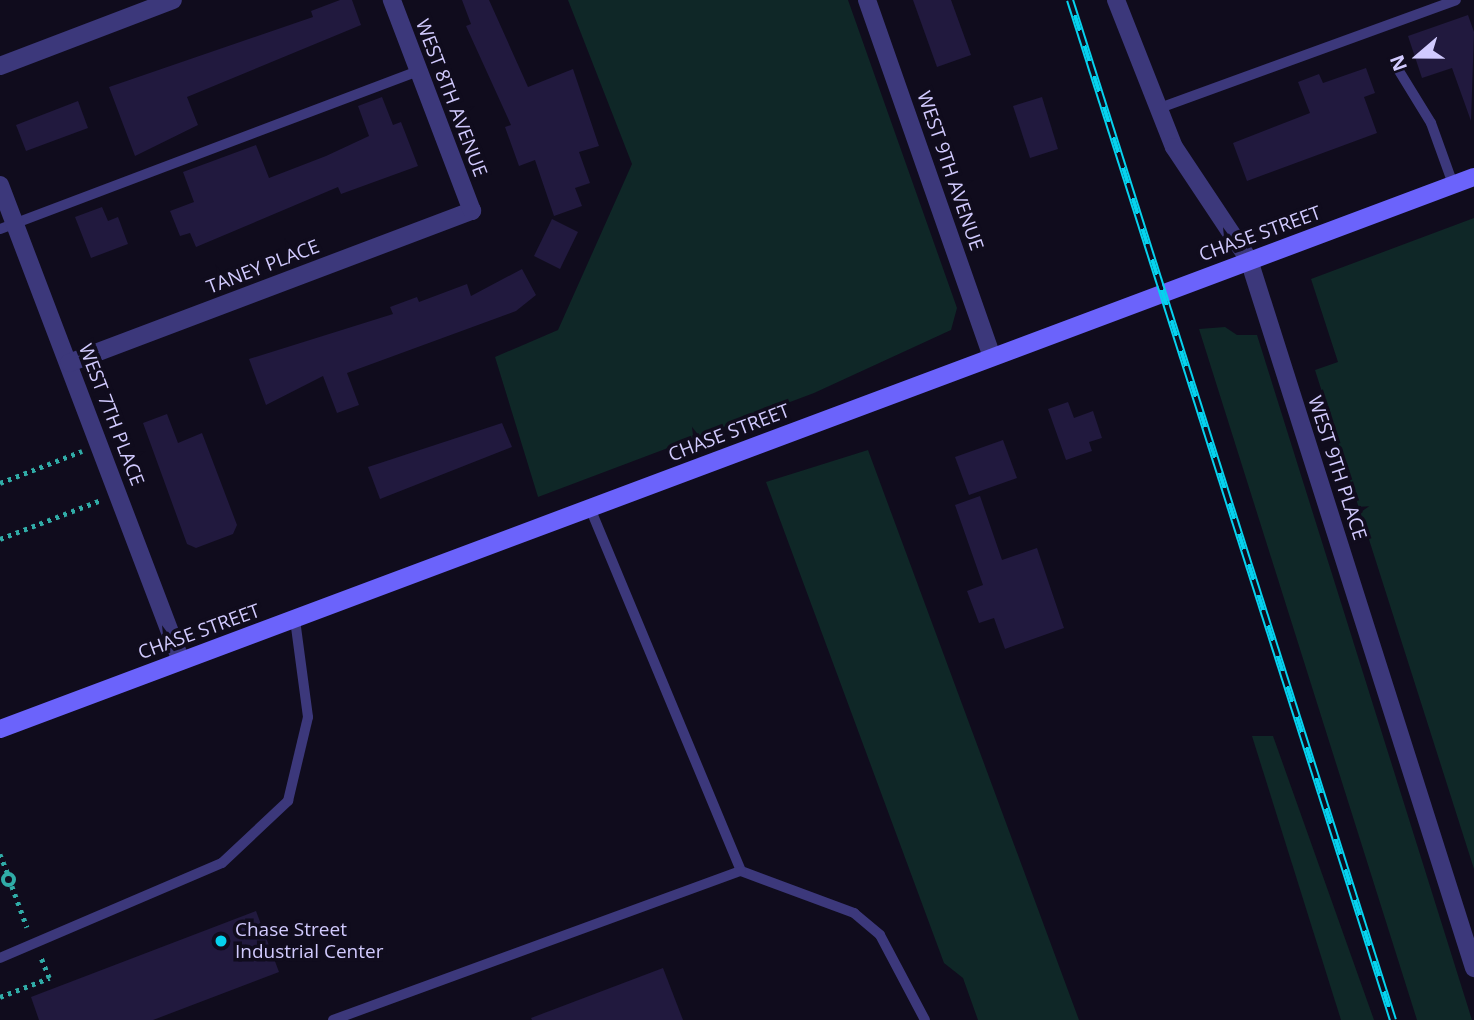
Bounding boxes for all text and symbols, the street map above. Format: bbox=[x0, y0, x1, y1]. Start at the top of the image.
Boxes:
street label: WEST 8TH AVENUE bbox=[410, 16, 492, 180]
north arrow bbox=[1383, 21, 1453, 91]
text: N bbox=[1383, 51, 1413, 75]
street label: WEST 9TH AVENUE bbox=[912, 88, 988, 254]
street label: CHASE STREET bbox=[1196, 201, 1324, 267]
street label: TANEY PLACE bbox=[203, 235, 323, 299]
street label: WEST 7TH PLACE bbox=[73, 341, 149, 489]
street label: WEST 9TH PLACE bbox=[1303, 393, 1371, 543]
street label: CHASE STREET bbox=[665, 399, 793, 467]
street label: CHASE STREET bbox=[135, 599, 263, 665]
place label: Chase Street Industrial Center bbox=[235, 919, 383, 963]
marker: Chase Street Industrial Center bbox=[213, 933, 229, 949]

